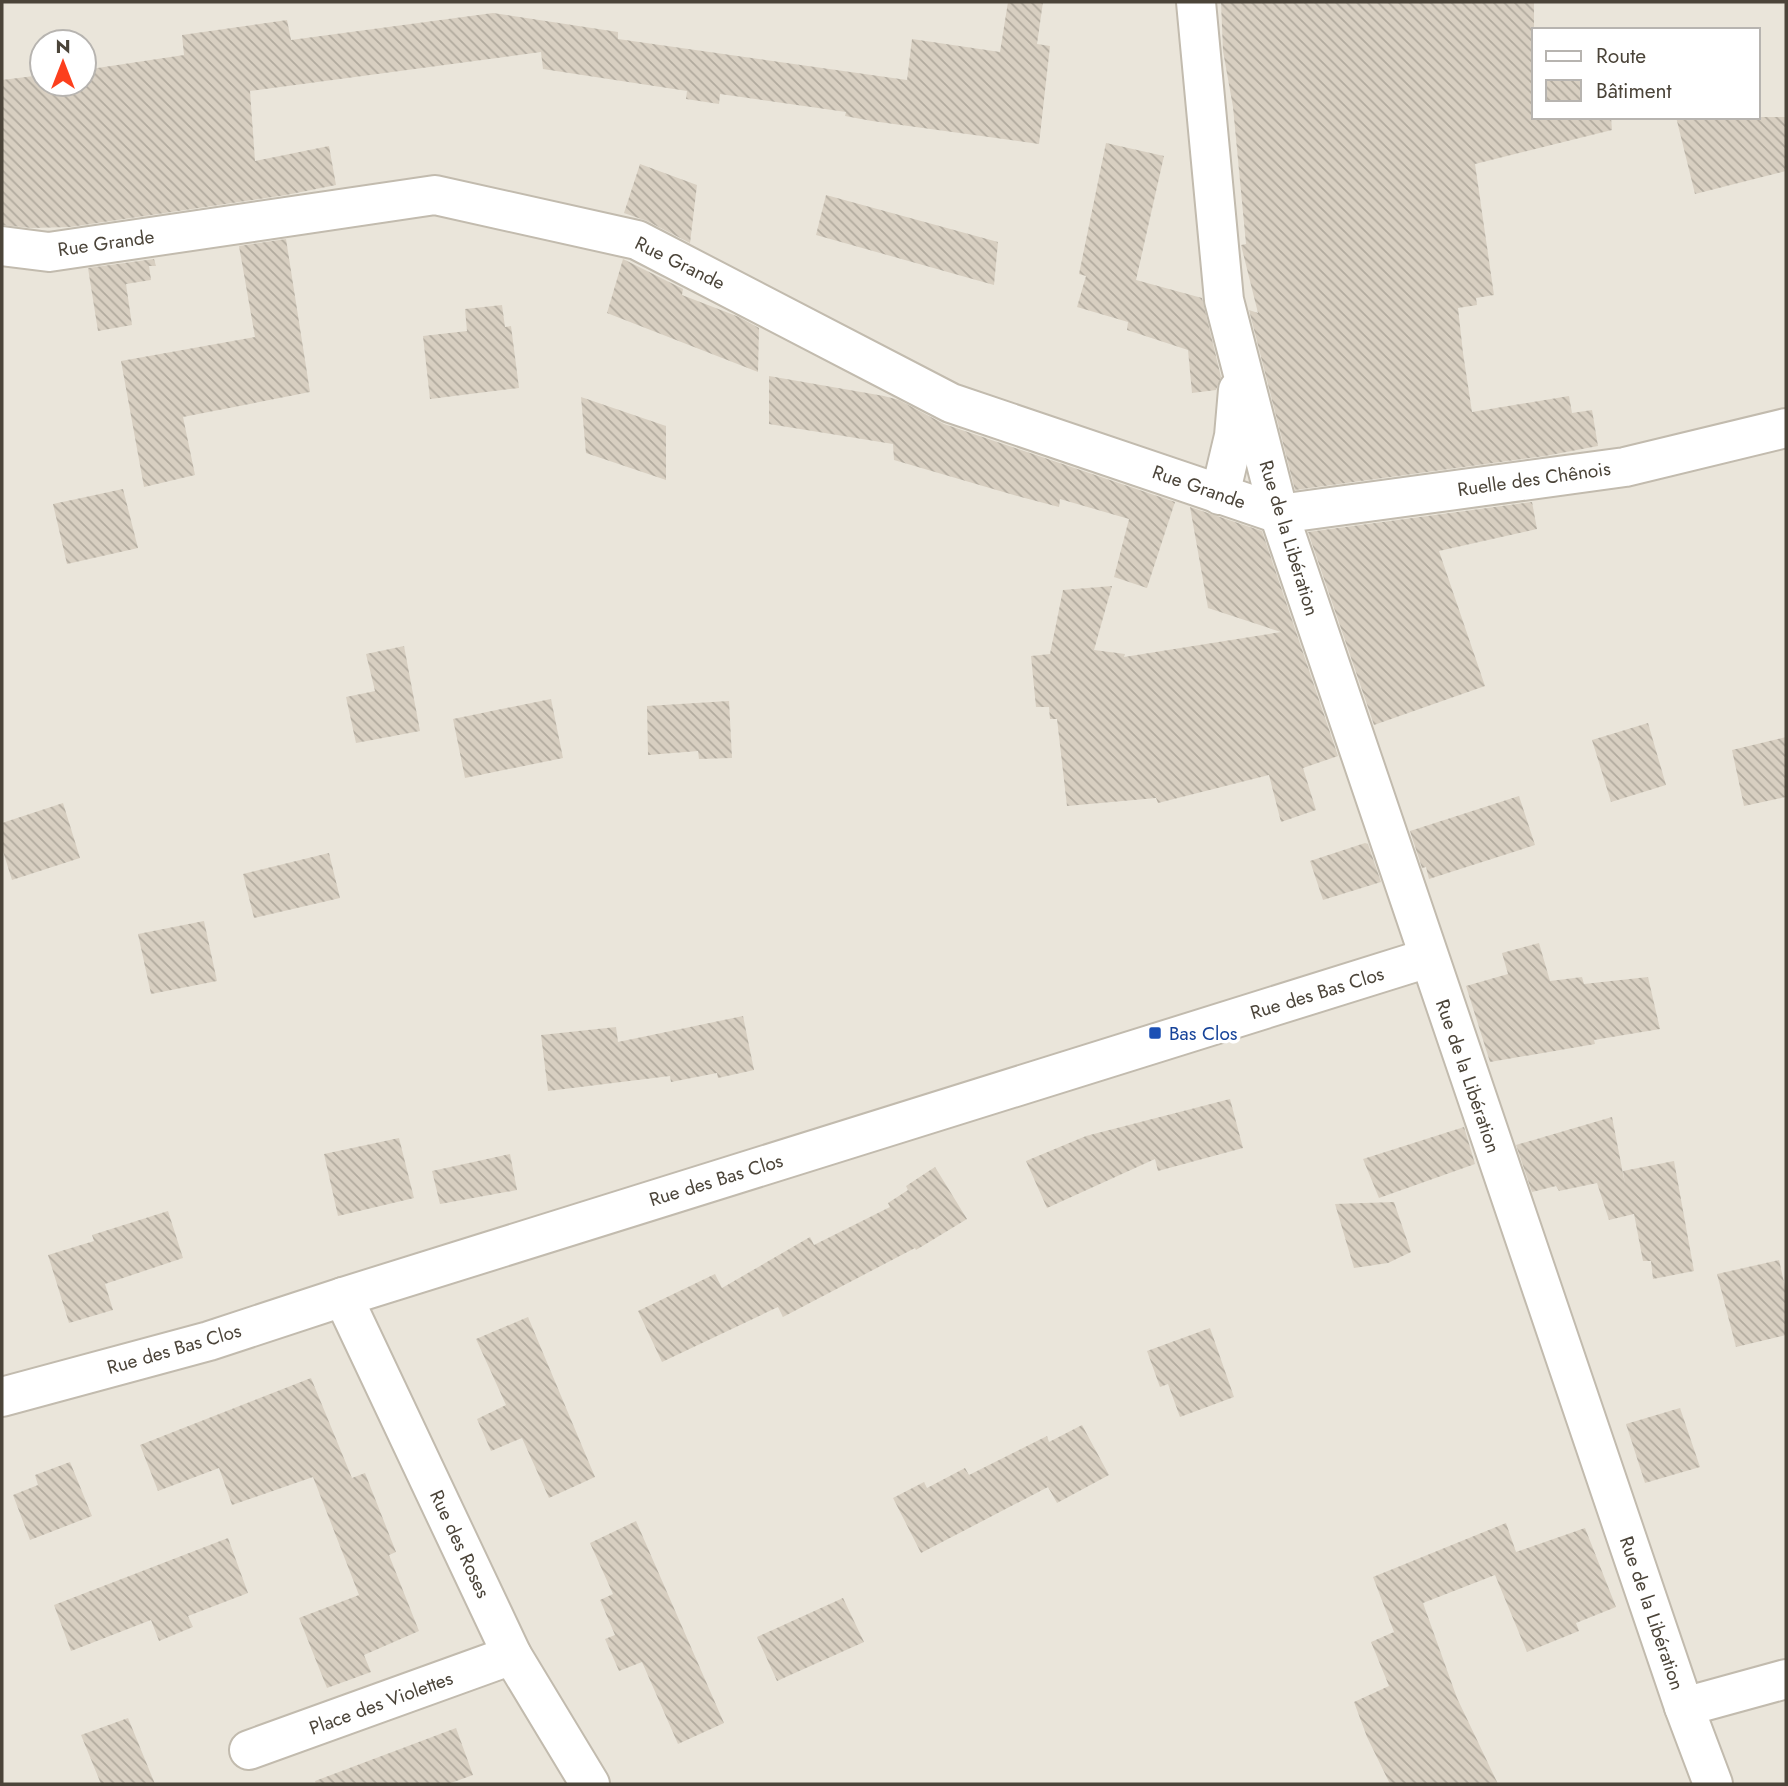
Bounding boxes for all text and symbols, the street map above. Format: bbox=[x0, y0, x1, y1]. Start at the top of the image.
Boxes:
north arrow bbox=[28, 28, 98, 98]
legend bbox=[1532, 28, 1760, 119]
text: N bbox=[55, 33, 71, 60]
text: Route bbox=[1596, 41, 1646, 71]
text: Bâtiment bbox=[1596, 76, 1672, 106]
street label: Rue Grande bbox=[56, 223, 156, 263]
street label: Rue Grande bbox=[630, 230, 730, 297]
street label: Ruelle des Chênois bbox=[1456, 455, 1613, 503]
street label: Rue de la Libération bbox=[1253, 457, 1325, 619]
street label: Rue Grande bbox=[1149, 458, 1249, 516]
street label: Rue des Bas Clos bbox=[1247, 960, 1388, 1026]
street label: Rue de la Libération bbox=[1429, 995, 1507, 1157]
place label: Bas Clos bbox=[1169, 1020, 1238, 1047]
marker: Bas Clos bbox=[1147, 1025, 1163, 1041]
street label: Rue des Bas Clos bbox=[646, 1147, 787, 1213]
street label: Rue des Bas Clos bbox=[104, 1317, 245, 1381]
street label: Rue des Roses bbox=[423, 1486, 497, 1603]
street label: Rue de la Libération bbox=[1613, 1532, 1691, 1694]
street label: Place des Violettes bbox=[305, 1664, 457, 1742]

